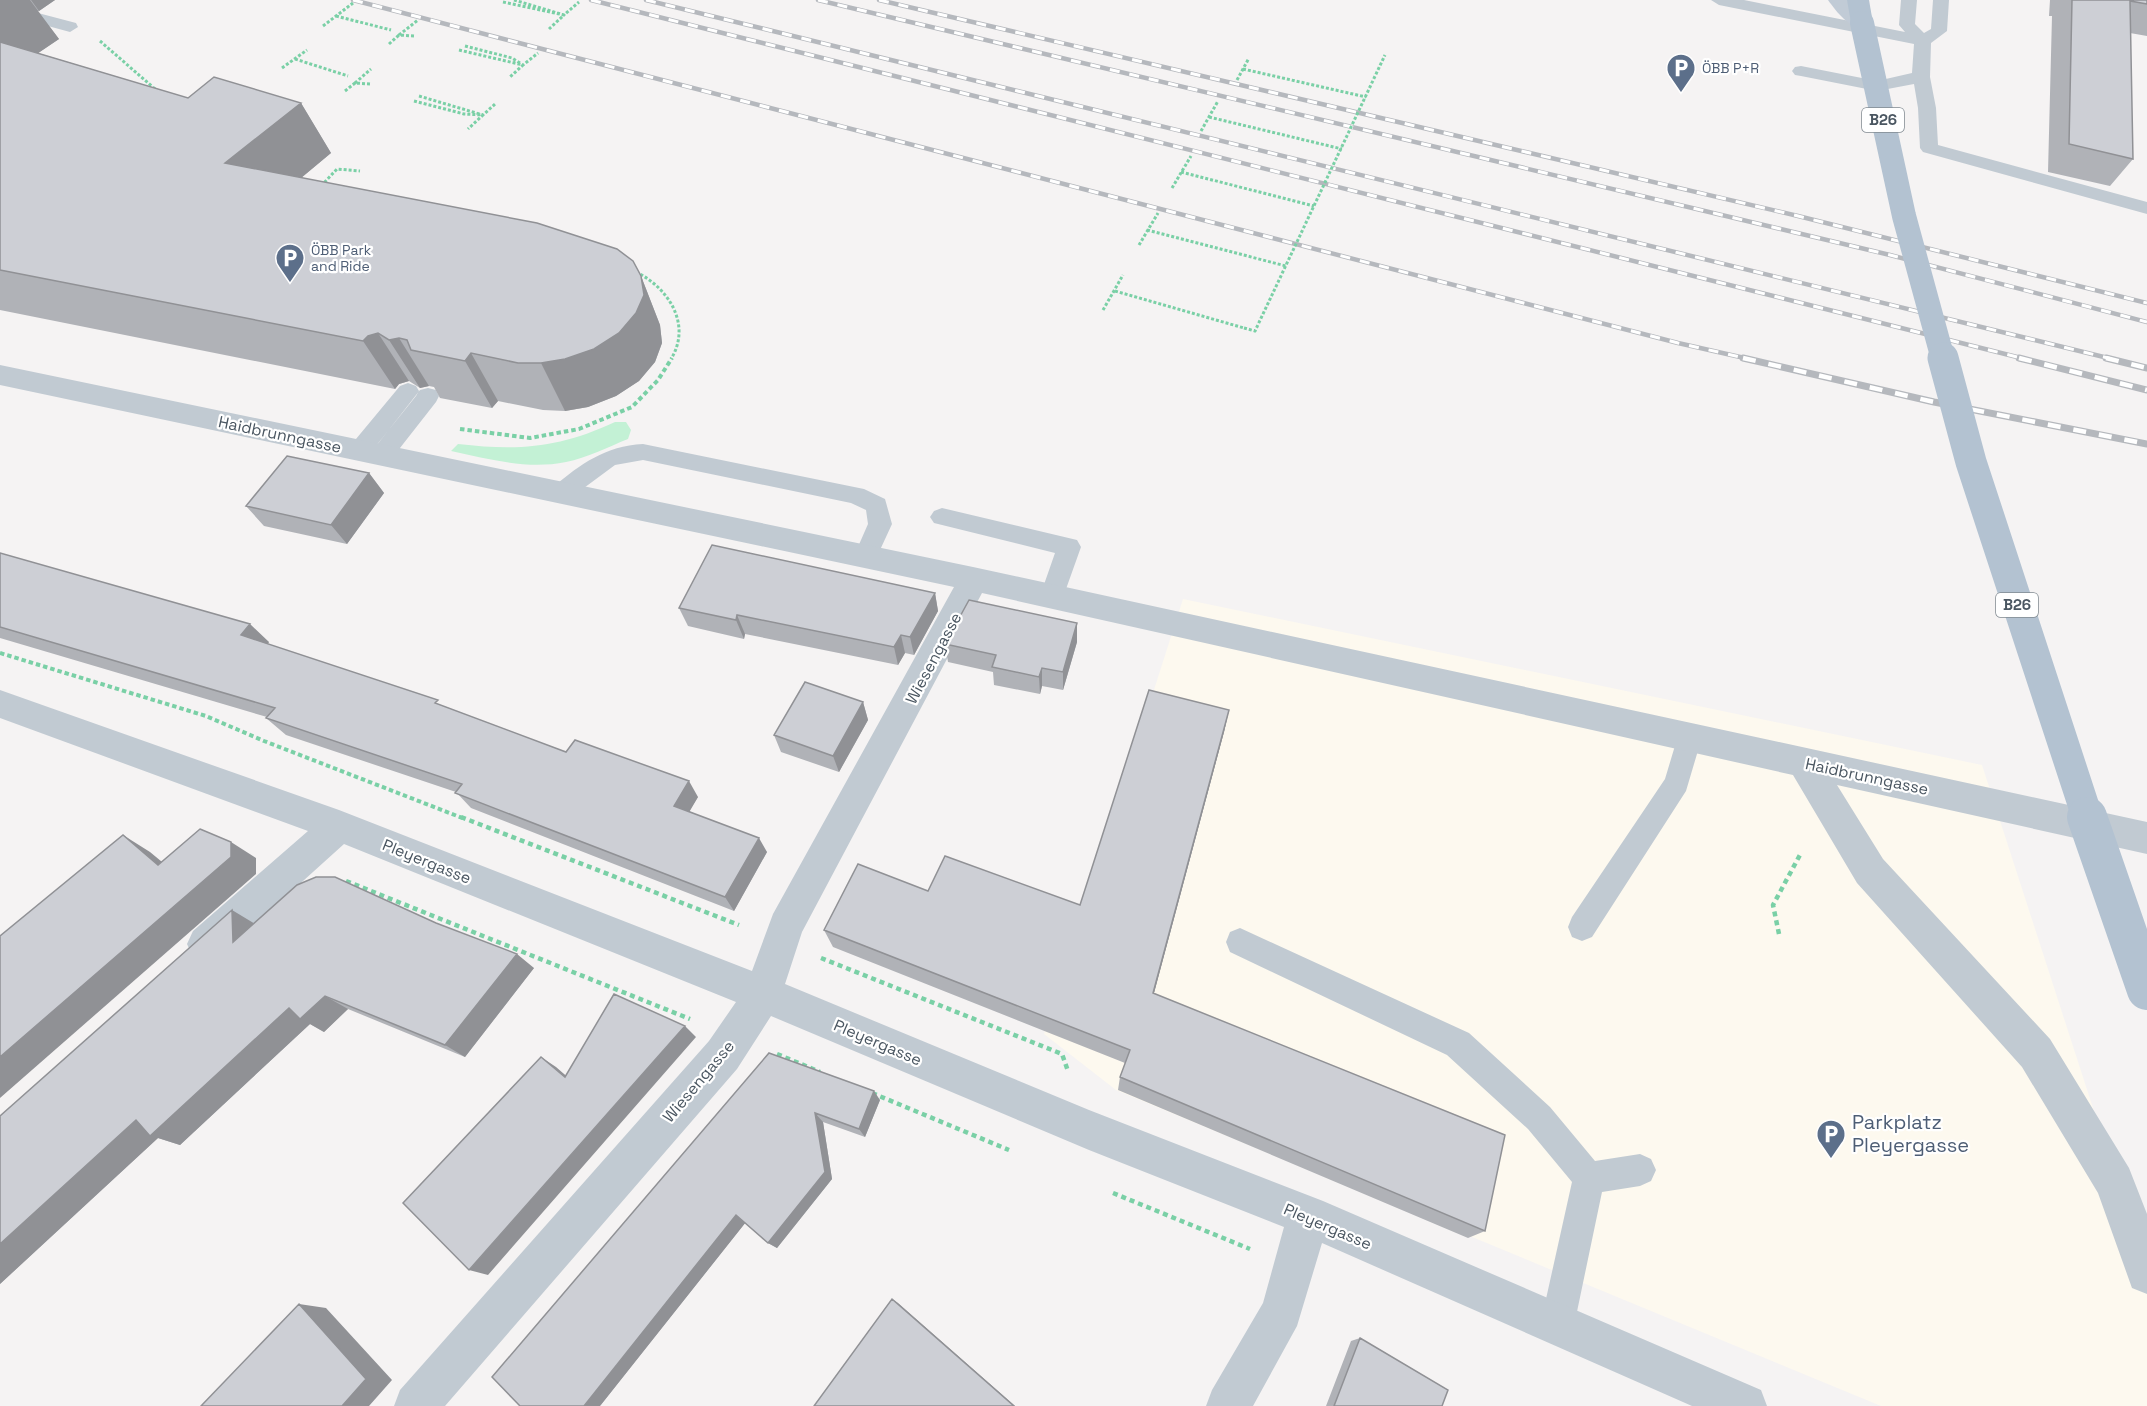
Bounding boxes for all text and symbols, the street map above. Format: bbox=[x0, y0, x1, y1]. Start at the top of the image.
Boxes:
parking icon: ÖBB P+R bbox=[1665, 52, 1697, 94]
place label: ÖBB P+R bbox=[1702, 59, 1759, 77]
road number: B26 bbox=[1862, 108, 1904, 132]
place label: ÖBB Park and Ride bbox=[311, 241, 372, 275]
parking icon: ÖBB Park and Ride bbox=[274, 242, 306, 284]
street label: Haidbrunngasse bbox=[216, 411, 343, 458]
road number: B26 bbox=[1996, 593, 2038, 617]
street label: Wiesengasse bbox=[900, 609, 966, 708]
street label: Haidbrunngasse bbox=[1803, 753, 1930, 800]
street label: Pleyergasse bbox=[379, 834, 474, 889]
street label: Pleyergasse bbox=[831, 1014, 925, 1070]
street label: Wiesengasse bbox=[658, 1036, 739, 1127]
place label: Parkplatz Pleyergasse bbox=[1852, 1109, 1969, 1158]
parking icon: Parkplatz Pleyergasse bbox=[1815, 1118, 1847, 1160]
street label: Pleyergasse bbox=[1281, 1198, 1375, 1254]

